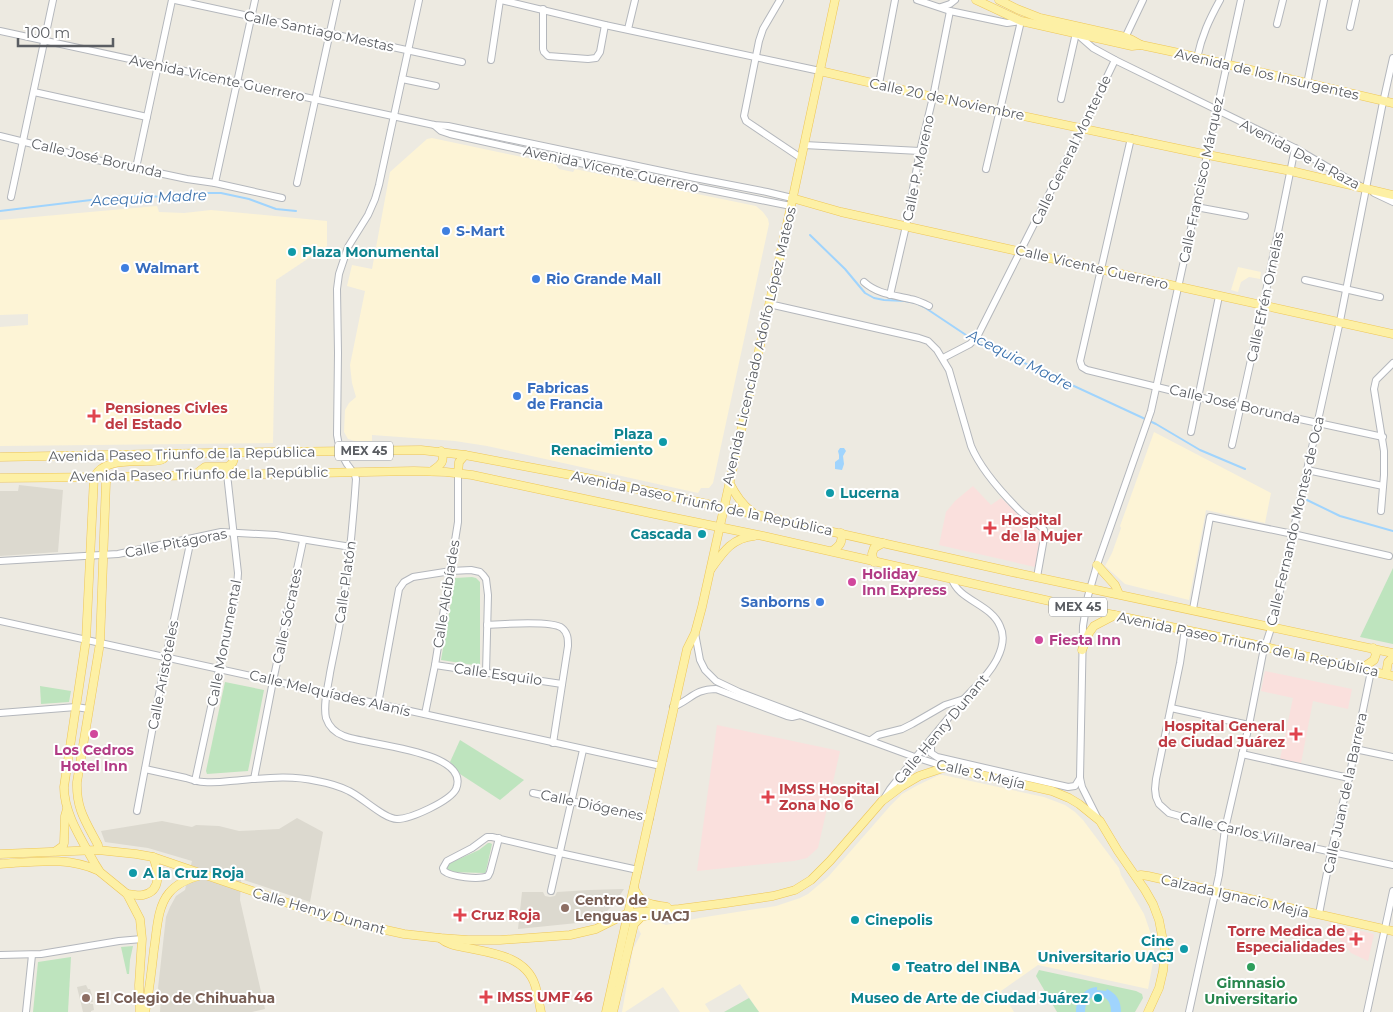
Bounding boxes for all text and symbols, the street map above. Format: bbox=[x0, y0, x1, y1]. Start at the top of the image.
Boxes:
street label: Calle Santiago Mestas bbox=[242, 6, 396, 56]
scale bar bbox=[18, 15, 112, 47]
text: 100 m bbox=[25, 23, 70, 42]
street label: Avenida de los Insurgentes bbox=[1173, 44, 1361, 104]
street label: Avenida Vicente Guerrero bbox=[128, 51, 307, 105]
street label: Calle General Monterde bbox=[1027, 72, 1115, 228]
street label: Calle 20 de Noviembre bbox=[868, 74, 1026, 124]
street label: Calle Francisco Márquez bbox=[1175, 95, 1227, 265]
street label: Calle P. Moreno bbox=[898, 113, 938, 223]
street label: Avenida De la Raza bbox=[1237, 115, 1363, 193]
street label: Calle José Borunda bbox=[30, 134, 164, 182]
street label: Avenida Vicente Guerrero bbox=[522, 142, 701, 196]
water label: Acequia Madre bbox=[90, 185, 207, 210]
street label: Avenida Licenciado Adolfo López Mateos bbox=[718, 205, 800, 487]
place label: S-Mart bbox=[456, 222, 505, 240]
marker: S-Mart bbox=[440, 225, 452, 237]
street label: Calle Efrén Ornelas bbox=[1242, 230, 1288, 364]
street label: Calle Vicente Guerrero bbox=[1014, 241, 1171, 293]
place label: Plaza Monumental bbox=[302, 243, 439, 261]
marker: Plaza Monumental bbox=[286, 246, 298, 258]
place label: Walmart bbox=[135, 259, 199, 277]
marker: Walmart bbox=[119, 262, 131, 274]
place label: Rio Grande Mall bbox=[546, 270, 661, 288]
marker: Rio Grande Mall bbox=[530, 273, 542, 285]
water label: Acequia Madre bbox=[963, 324, 1076, 394]
place label: Fabricas de Francia bbox=[527, 379, 603, 413]
street label: Calle José Borunda bbox=[1168, 380, 1302, 428]
marker: Fabricas de Francia bbox=[511, 390, 523, 402]
place label: Pensiones Civles del Estado bbox=[105, 399, 228, 433]
marker: Pensiones Civles del Estado bbox=[87, 409, 101, 423]
street label: Calle Fernando Montes de Oca bbox=[1262, 414, 1328, 628]
place label: Plaza Renacimiento bbox=[551, 425, 653, 459]
marker: Plaza Renacimiento bbox=[657, 436, 669, 448]
road number: MEX 45 bbox=[335, 442, 393, 461]
street label: Avenida Paseo Triunfo de la República bbox=[48, 443, 316, 465]
street label: Avenida Paseo Triunfo de la Repúblic bbox=[69, 463, 329, 485]
street label: Avenida Paseo Triunfo de la República bbox=[570, 466, 834, 540]
place label: Lucerna bbox=[840, 484, 899, 502]
marker: Lucerna bbox=[824, 487, 836, 499]
place label: Hospital de la Mujer bbox=[1001, 511, 1082, 545]
marker: Hospital de la Mujer bbox=[983, 521, 997, 535]
street label: Calle Pitágoras bbox=[123, 524, 229, 562]
place label: Cascada bbox=[631, 525, 692, 543]
marker: Cascada bbox=[696, 528, 708, 540]
street label: Calle Alcibíades bbox=[429, 538, 463, 649]
street label: Calle Platón bbox=[330, 539, 360, 625]
place label: Holiday Inn Express bbox=[862, 565, 947, 599]
street label: Calle Sócrates bbox=[268, 567, 306, 665]
marker: Holiday Inn Express bbox=[846, 576, 858, 588]
street label: Calle Monumental bbox=[203, 578, 245, 708]
place label: Sanborns bbox=[741, 593, 811, 611]
marker: Sanborns bbox=[814, 596, 826, 608]
road number: MEX 45 bbox=[1049, 598, 1107, 616]
street label: Avenida Paseo Triunfo de la República bbox=[1116, 607, 1380, 681]
street label: Calle Aristóteles bbox=[144, 619, 182, 731]
place label: Fiesta Inn bbox=[1049, 631, 1121, 649]
marker: Fiesta Inn bbox=[1033, 634, 1045, 646]
street label: Calle Esquilo bbox=[453, 659, 544, 689]
street label: Calle Melquíades Alanís bbox=[248, 666, 412, 720]
street label: Calle Henry Dunant bbox=[890, 670, 992, 788]
street label: Calle Juan de la Barrera bbox=[1319, 711, 1371, 875]
place label: Hospital General de Ciudad Juárez bbox=[1158, 717, 1285, 751]
marker: Hospital General de Ciudad Juárez bbox=[1289, 727, 1303, 741]
marker: Los Cedros Hotel Inn bbox=[88, 728, 100, 740]
place label: Los Cedros Hotel Inn bbox=[54, 741, 135, 775]
street label: Calle S. Mejía bbox=[935, 755, 1027, 793]
place label: IMSS Hospital Zona No 6 bbox=[779, 780, 879, 814]
street label: Calle Diógenes bbox=[539, 785, 645, 825]
marker: IMSS Hospital Zona No 6 bbox=[761, 790, 775, 804]
street label: Calle Carlos Villareal bbox=[1178, 808, 1318, 856]
place label: A la Cruz Roja bbox=[142, 864, 244, 882]
marker: A la Cruz Roja bbox=[127, 867, 139, 879]
street label: Calzada Ignacio Mejía bbox=[1159, 870, 1311, 922]
street label: Calle Henry Dunant bbox=[250, 883, 388, 939]
place label: Centro de Lenguas - UACJ bbox=[575, 891, 690, 925]
marker: Centro de Lenguas - UACJ bbox=[559, 902, 571, 914]
place label: Cruz Roja bbox=[471, 906, 541, 924]
marker: Cruz Roja bbox=[453, 908, 467, 922]
place label: Cinepolis bbox=[865, 911, 933, 929]
marker: Cinepolis bbox=[849, 914, 861, 926]
place label: Torre Medica de Especialidades bbox=[1228, 922, 1346, 956]
place label: Cine Universitario UACJ bbox=[1037, 932, 1174, 966]
marker: Torre Medica de Especialidades bbox=[1349, 932, 1363, 946]
marker: Cine Universitario UACJ bbox=[1178, 943, 1190, 955]
place label: Teatro del INBA bbox=[906, 958, 1021, 976]
marker: Teatro del INBA bbox=[890, 961, 902, 973]
marker: Gimnasio Universitario bbox=[1245, 961, 1257, 973]
place label: Gimnasio Universitario bbox=[1204, 974, 1298, 1008]
place label: IMSS UMF 46 bbox=[497, 988, 593, 1006]
place label: El Colegio de Chihuahua bbox=[96, 989, 275, 1007]
place label: Museo de Arte de Ciudad Juárez bbox=[851, 989, 1088, 1007]
marker: IMSS UMF 46 bbox=[479, 990, 493, 1004]
marker: El Colegio de Chihuahua bbox=[80, 992, 92, 1004]
marker: Museo de Arte de Ciudad Juárez bbox=[1092, 992, 1104, 1004]

